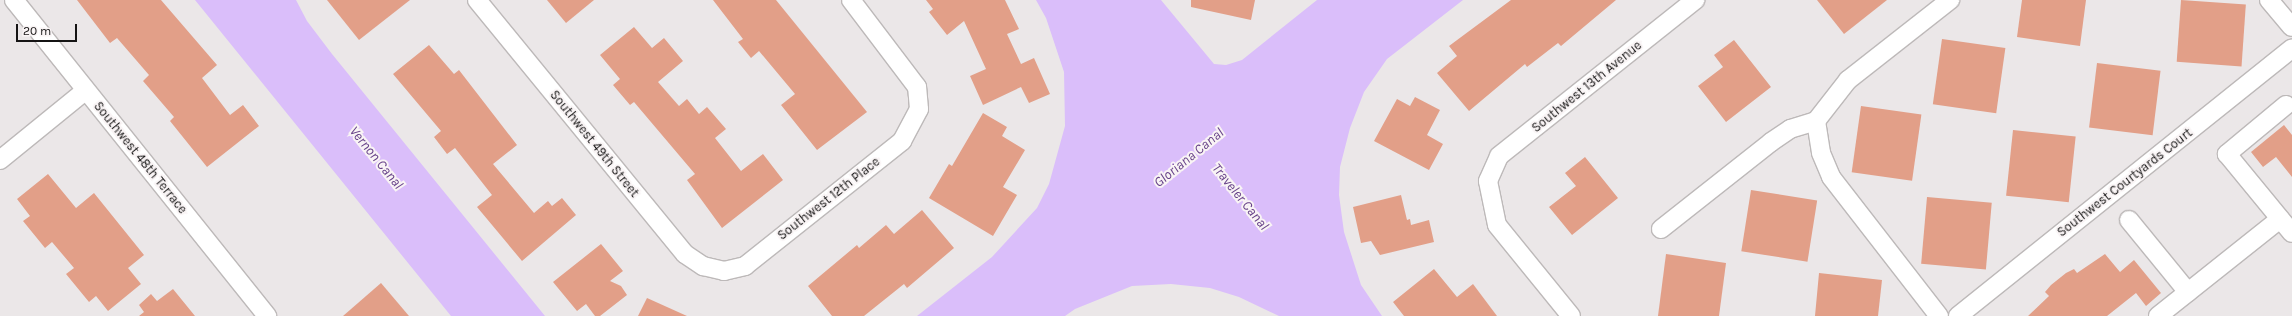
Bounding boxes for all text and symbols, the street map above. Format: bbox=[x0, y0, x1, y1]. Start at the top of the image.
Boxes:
scale bar bbox=[18, 16, 79, 42]
text: 20 m bbox=[23, 24, 51, 38]
street label: Southwest 13th Avenue bbox=[1529, 38, 1645, 136]
street label: Southwest 49th Street bbox=[546, 87, 642, 201]
street label: Southwest 48th Terrace bbox=[90, 99, 190, 217]
water label: Vernon Canal bbox=[346, 123, 406, 193]
water label: Gloriana Canal bbox=[1151, 125, 1227, 191]
street label: Southwest Courtyards Court bbox=[2054, 125, 2196, 241]
street label: Southwest 12th Place bbox=[775, 154, 883, 244]
water label: Traveler Canal bbox=[1208, 160, 1272, 234]

